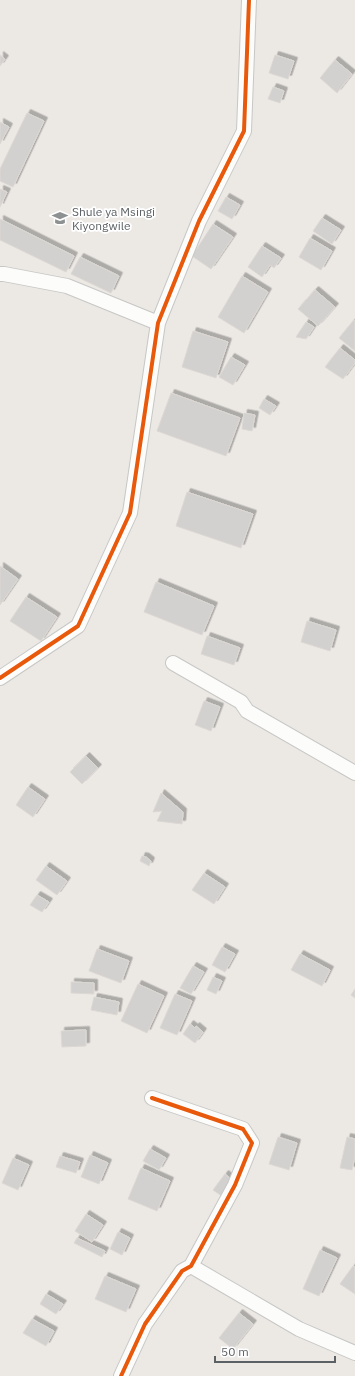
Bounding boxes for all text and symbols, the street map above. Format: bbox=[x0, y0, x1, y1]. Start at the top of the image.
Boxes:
place label: Shule ya Msingi Kiyongwile bbox=[72, 204, 155, 233]
school or university icon: Shule ya Msingi Kiyongwile bbox=[51, 209, 69, 227]
scale bar bbox=[215, 1338, 335, 1364]
text: 50 m bbox=[221, 1344, 249, 1359]

